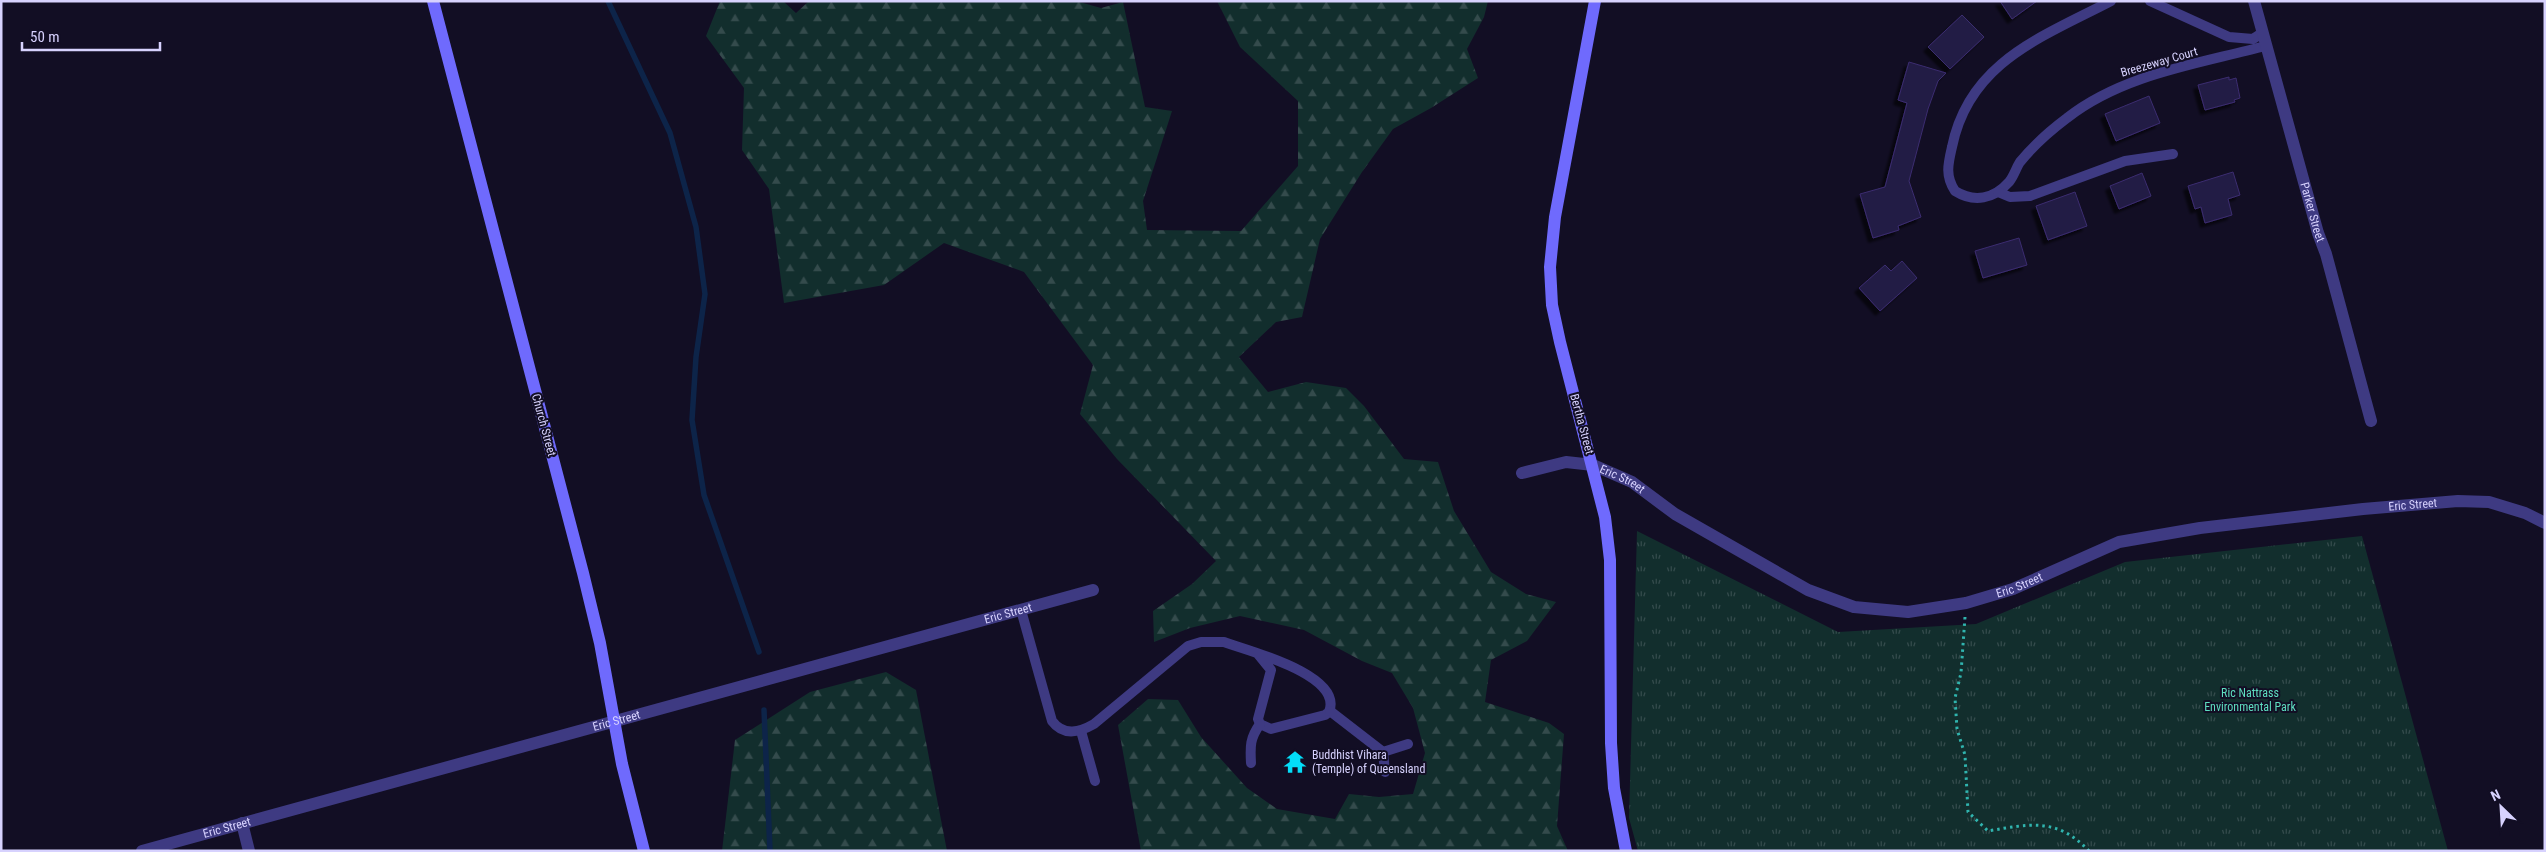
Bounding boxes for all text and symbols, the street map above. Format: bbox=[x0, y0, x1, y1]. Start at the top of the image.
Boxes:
scale bar bbox=[22, 20, 160, 52]
text: 50 m bbox=[30, 28, 60, 46]
street label: Breezeway Court bbox=[2119, 44, 2200, 80]
street label: Parker Street bbox=[2297, 181, 2328, 244]
street label: Church Street bbox=[529, 392, 559, 458]
street label: Bertha Street bbox=[1567, 392, 1597, 456]
street label: Eric Street bbox=[1598, 462, 1648, 496]
street label: Eric Street bbox=[2388, 496, 2438, 514]
street label: Eric Street bbox=[1994, 570, 2045, 601]
street label: Eric Street bbox=[983, 600, 1034, 627]
park label: Ric Nattrass Environmental Park bbox=[2204, 686, 2296, 714]
street label: Eric Street bbox=[591, 707, 642, 734]
place label: Buddhist Vihara (Temple) of Queensland bbox=[1312, 748, 1425, 776]
temple icon: Buddhist Vihara (Temple) of Queensland bbox=[1282, 749, 1308, 775]
north arrow bbox=[2476, 782, 2526, 832]
text: N bbox=[2488, 786, 2503, 804]
street label: Eric Street bbox=[201, 814, 253, 841]

